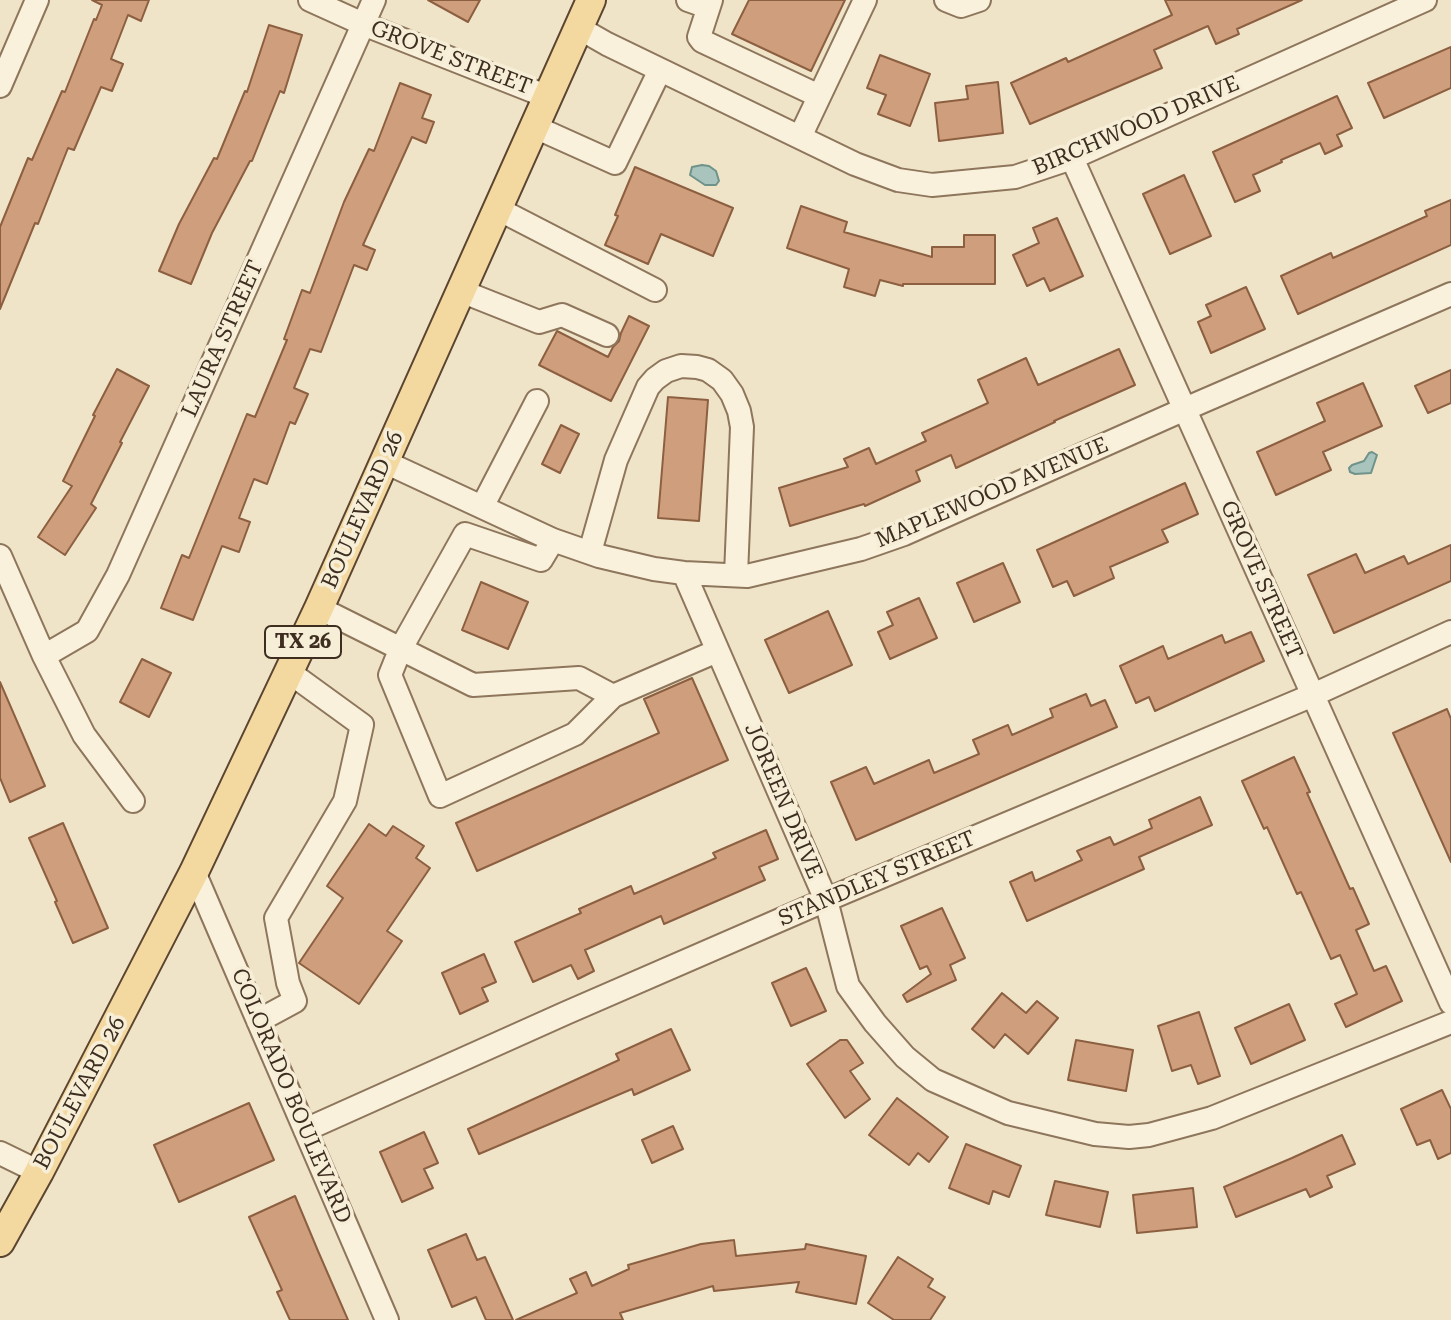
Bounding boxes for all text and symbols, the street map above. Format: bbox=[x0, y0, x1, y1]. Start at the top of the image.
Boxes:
street label: GROVE STREET bbox=[367, 15, 535, 101]
street label: BIRCHWOOD DRIVE bbox=[1029, 71, 1243, 181]
street label: LAURA STREET bbox=[177, 257, 269, 421]
street label: BOULEVARD 26 bbox=[316, 427, 410, 593]
street label: MAPLEWOOD AVENUE bbox=[872, 432, 1112, 554]
street label: GROVE STREET bbox=[1214, 497, 1308, 663]
road number: TX 26 bbox=[265, 626, 341, 658]
street label: JOREEN DRIVE bbox=[738, 719, 828, 883]
street label: STANDLEY STREET bbox=[775, 826, 979, 932]
street label: COLORADO BOULEVARD bbox=[225, 965, 357, 1227]
street label: BOULEVARD 26 bbox=[29, 1012, 131, 1174]

